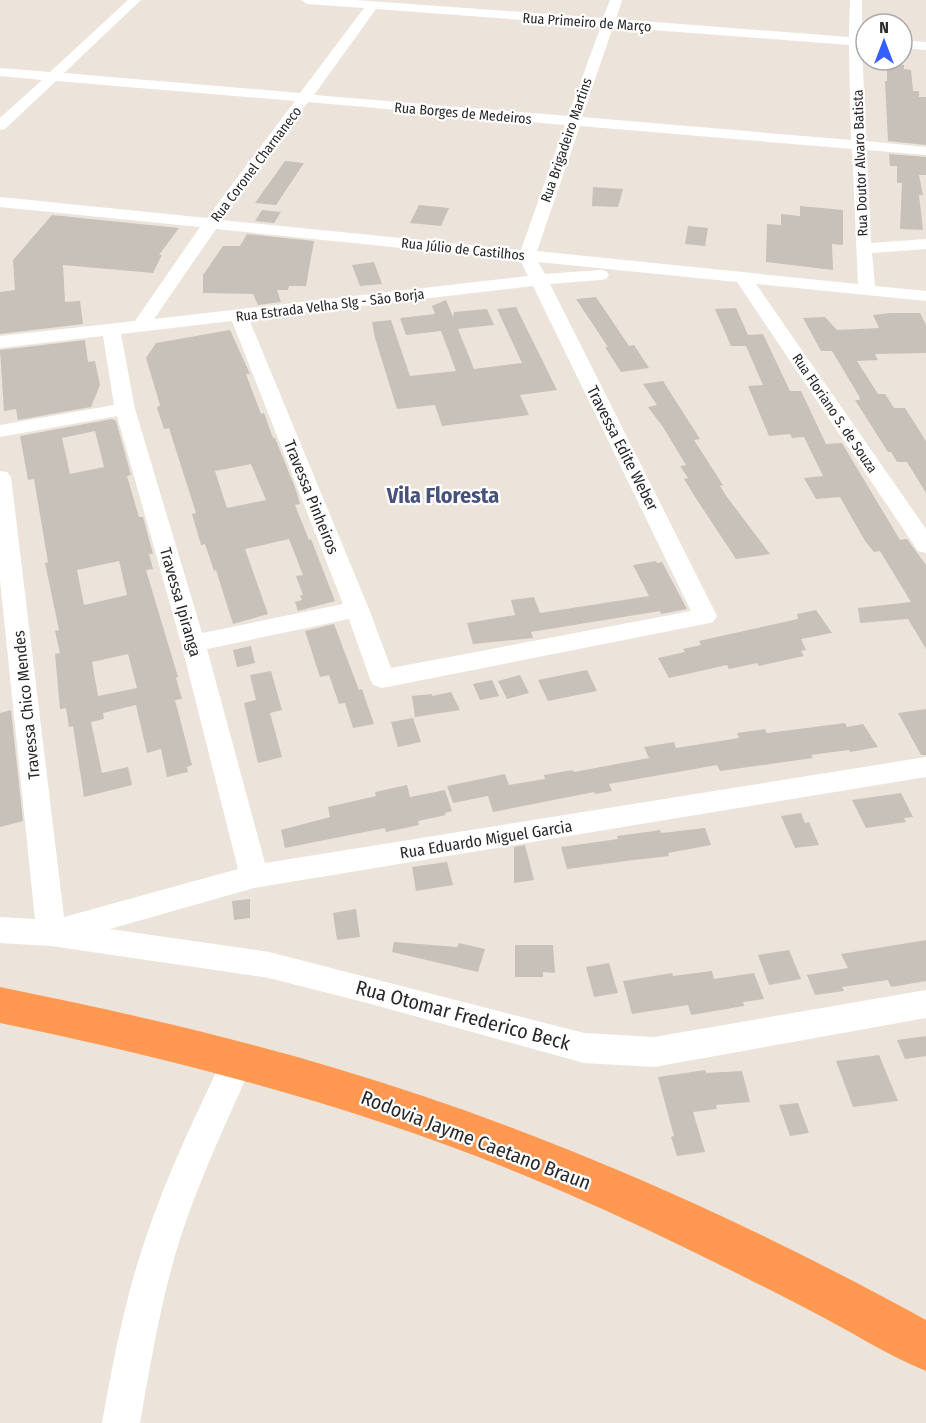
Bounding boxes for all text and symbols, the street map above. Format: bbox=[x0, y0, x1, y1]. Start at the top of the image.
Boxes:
street label: Rua Primeiro de Março bbox=[522, 10, 652, 35]
north arrow bbox=[854, 12, 914, 72]
text: N bbox=[879, 18, 889, 37]
street label: Rua Brigadeiro Martins bbox=[537, 76, 596, 205]
street label: Rua Doutor Alvaro Batista bbox=[849, 89, 872, 237]
street label: Rua Borges de Medeiros bbox=[394, 99, 532, 128]
street label: Rua Coronel Charnaneco bbox=[207, 103, 305, 225]
street label: Rua Júlio de Castilhos bbox=[400, 235, 526, 264]
street label: Rua Estrada Velha Slg - São Borja bbox=[235, 285, 425, 325]
street label: Rua Floriano S. de Souza bbox=[788, 350, 881, 476]
street label: Travessa Edite Weber bbox=[583, 383, 662, 514]
street label: Travessa Pinheiros bbox=[280, 437, 343, 557]
district label: Vila Floresta bbox=[386, 482, 499, 509]
street label: Travessa Ipiranga bbox=[156, 545, 205, 659]
street label: Travessa Chico Mendes bbox=[9, 629, 44, 780]
street label: Rua Eduardo Miguel Garcia bbox=[398, 816, 574, 863]
street label: Rua Otomar Frederico Beck bbox=[353, 975, 574, 1055]
street label: Rodovia Jayme Caetano Braun bbox=[358, 1085, 594, 1195]

